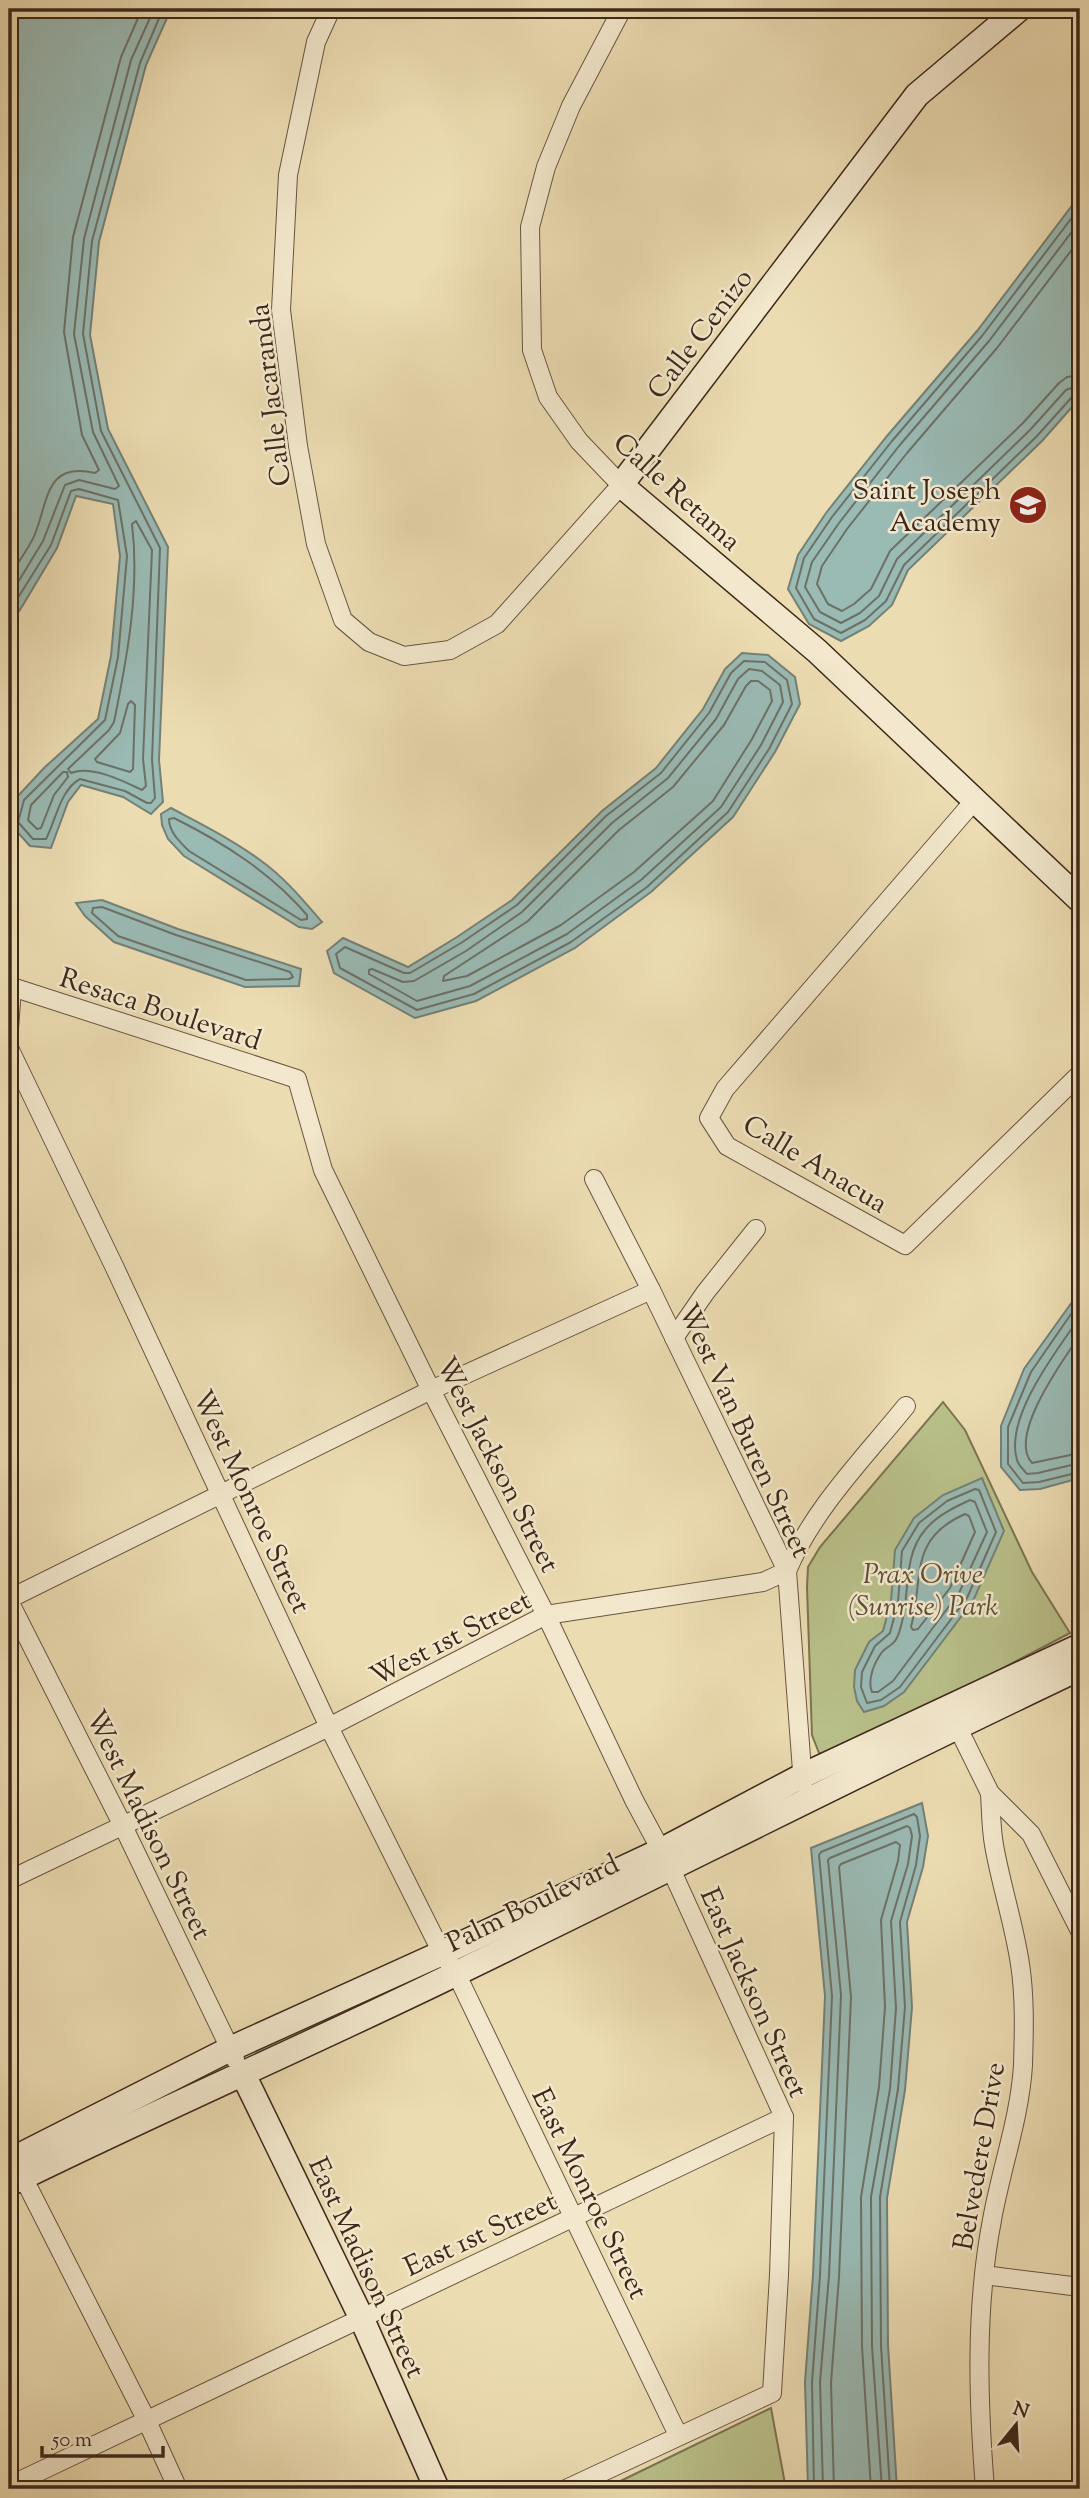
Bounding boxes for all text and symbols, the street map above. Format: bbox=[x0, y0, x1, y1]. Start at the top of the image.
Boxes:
street label: Calle Cenizo bbox=[639, 261, 764, 409]
street label: Calle Jacaranda bbox=[241, 301, 303, 488]
street label: Calle Retama bbox=[603, 425, 749, 562]
place label: Saint Joseph Academy bbox=[853, 472, 1001, 544]
school or university icon: Saint Joseph Academy bbox=[1007, 484, 1049, 526]
street label: Resaca Boulevard bbox=[54, 959, 266, 1062]
street label: Calle Anacua bbox=[734, 1106, 895, 1225]
street label: West Van Buren Street bbox=[667, 1298, 820, 1565]
street label: West Jackson Street bbox=[425, 1350, 568, 1581]
street label: West Monroe Street bbox=[181, 1384, 320, 1621]
park label: Prax Orive (Sunrise) Park bbox=[848, 1556, 999, 1628]
street label: West 1st Street bbox=[364, 1582, 539, 1698]
street label: West Madison Street bbox=[74, 1704, 221, 1947]
street label: Palm Boulevard bbox=[440, 1845, 627, 1964]
street label: East Jackson Street bbox=[688, 1882, 817, 2105]
street label: Belvedere Drive bbox=[945, 2059, 1017, 2254]
street label: East Monroe Street bbox=[520, 2082, 657, 2307]
street label: East Madison Street bbox=[297, 2151, 434, 2386]
street label: East 1st Street bbox=[398, 2183, 565, 2289]
north arrow bbox=[981, 2390, 1050, 2460]
text: N bbox=[1009, 2396, 1032, 2426]
scale bar bbox=[42, 2414, 163, 2458]
text: 50 m bbox=[51, 2426, 92, 2456]

